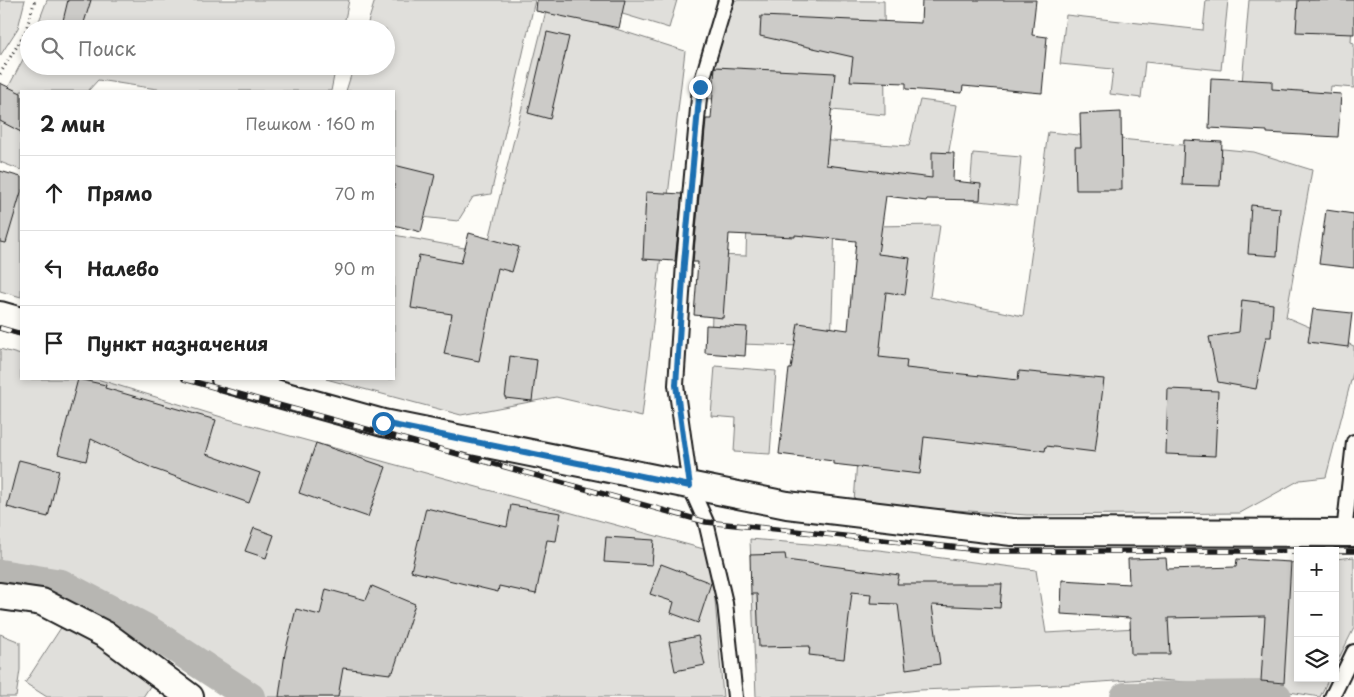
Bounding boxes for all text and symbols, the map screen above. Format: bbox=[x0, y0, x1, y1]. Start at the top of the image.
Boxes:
search box bbox=[20, 20, 395, 75]
icon: search bbox=[38, 34, 66, 62]
text: Поиск bbox=[78, 34, 136, 62]
route end bbox=[689, 76, 712, 99]
text: 2 мин bbox=[40, 107, 105, 139]
text: Пешком · 160 m bbox=[246, 111, 375, 135]
icon: ahead bbox=[40, 179, 68, 207]
text: Прямо bbox=[87, 179, 152, 207]
text: 70 m bbox=[335, 181, 375, 205]
icon: left bbox=[40, 254, 68, 282]
text: Налево bbox=[87, 254, 159, 282]
text: 90 m bbox=[334, 256, 375, 280]
icon: arrive bbox=[40, 329, 68, 357]
text: Пункт назначения bbox=[87, 329, 268, 357]
route start bbox=[372, 412, 395, 435]
map controls bbox=[1294, 547, 1339, 682]
button: + bbox=[1294, 547, 1339, 592]
button: − bbox=[1294, 592, 1339, 637]
button: layers bbox=[1294, 637, 1339, 682]

